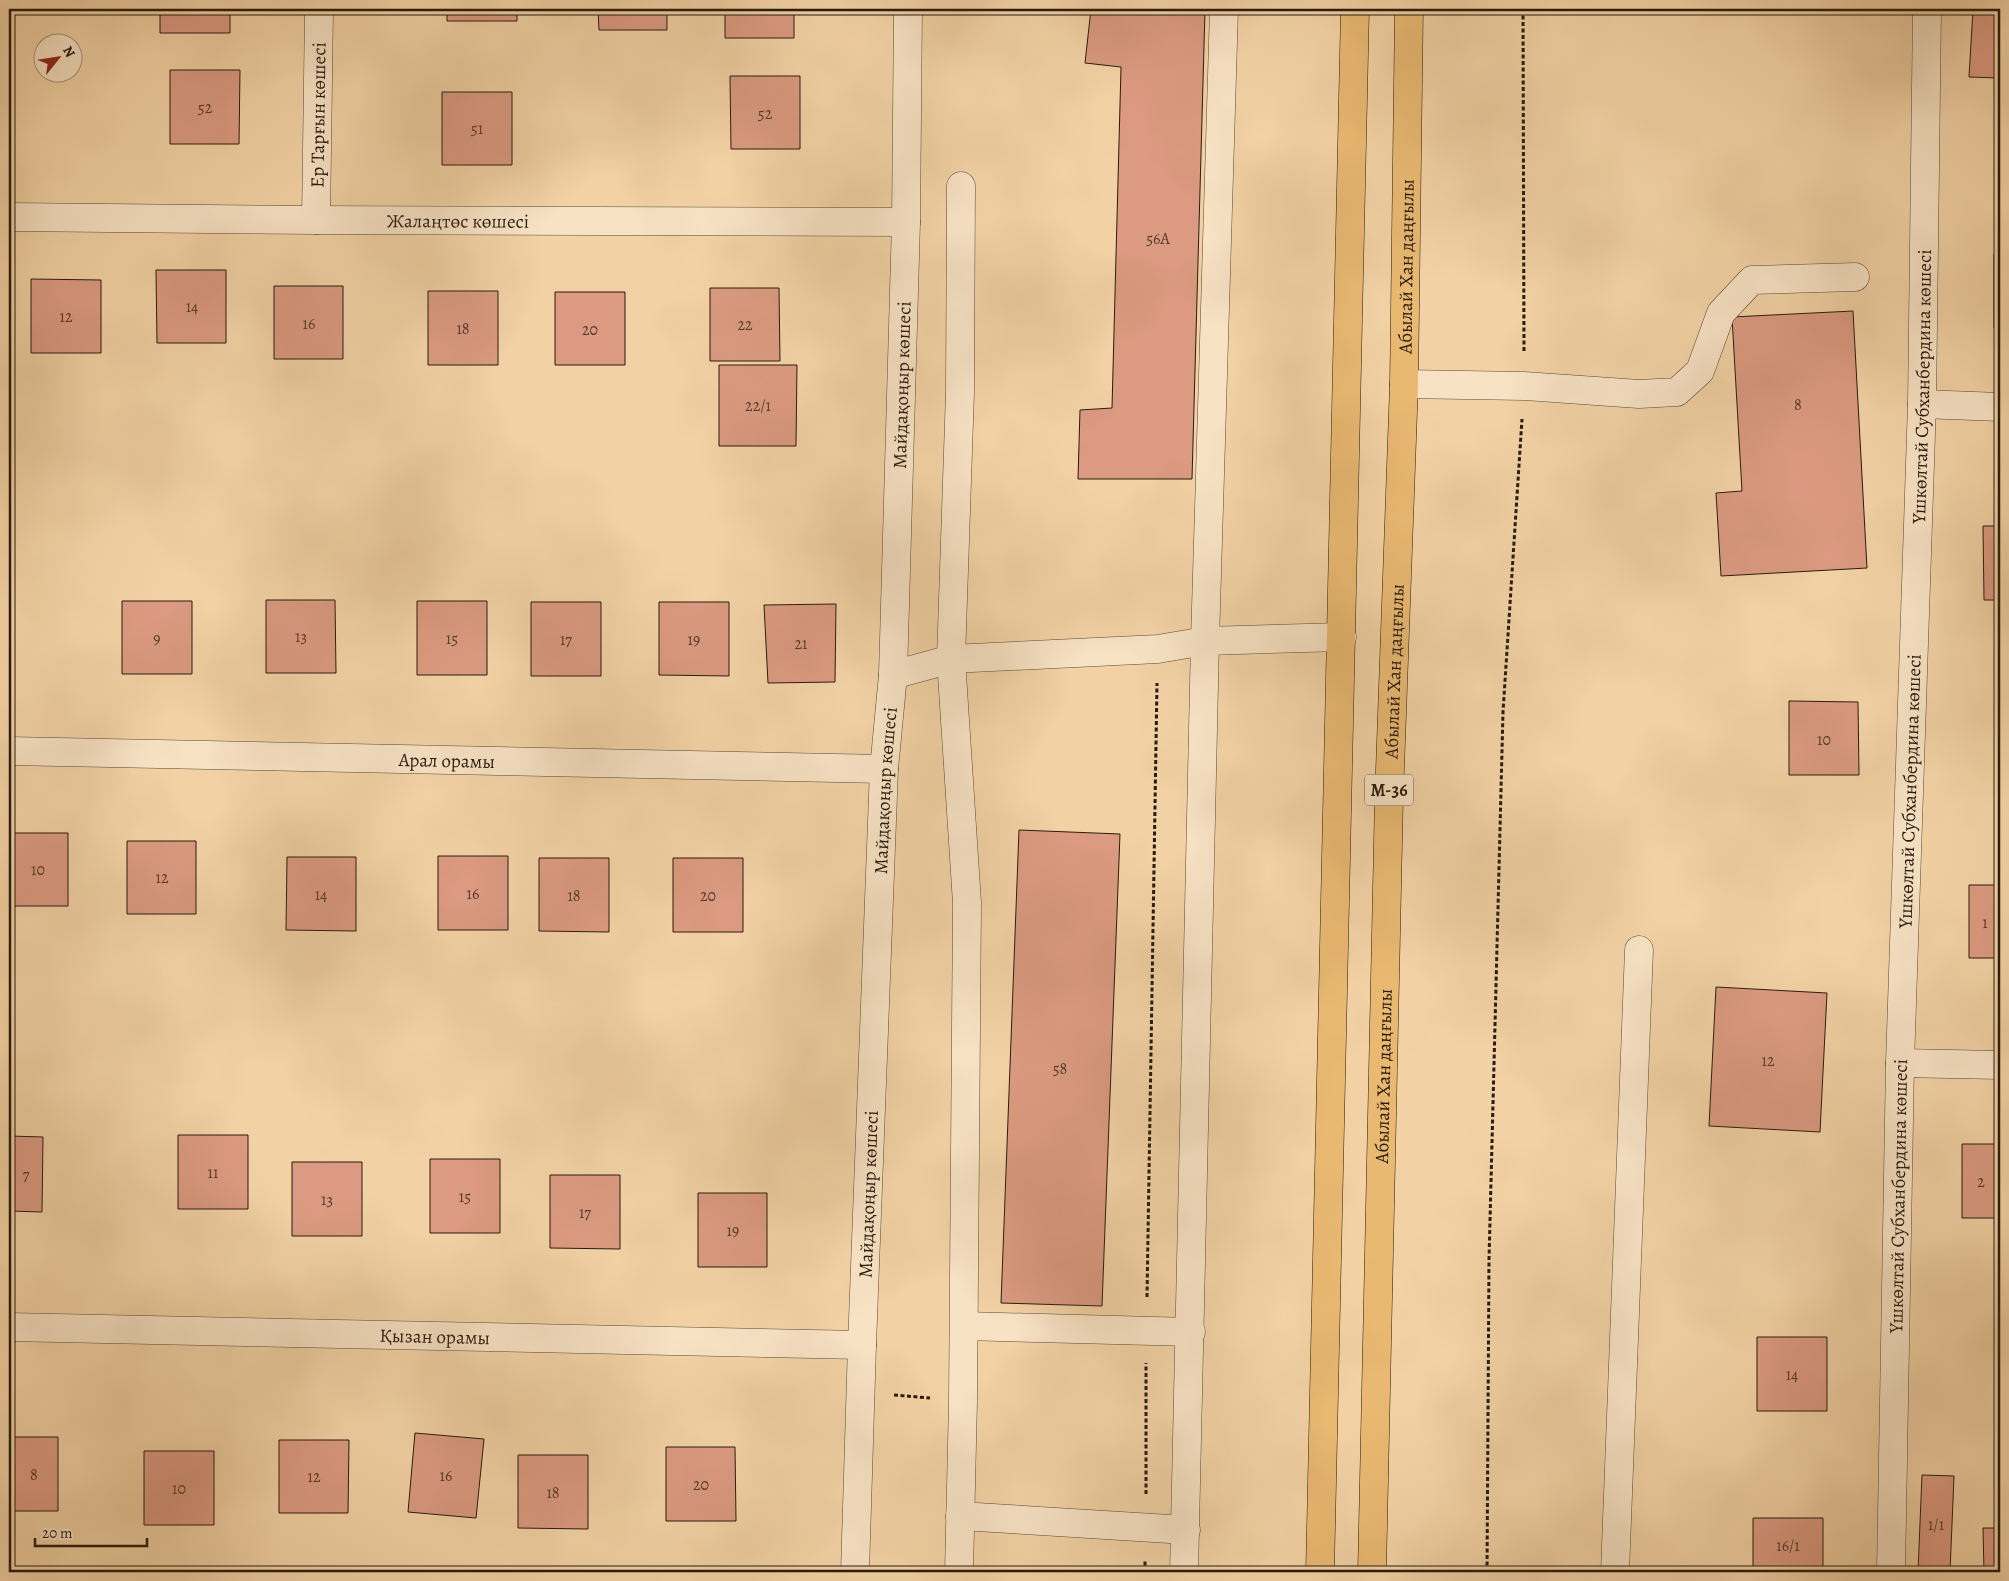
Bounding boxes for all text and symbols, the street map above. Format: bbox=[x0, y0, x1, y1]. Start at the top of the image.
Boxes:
north arrow bbox=[32, 32, 82, 82]
street label: Ер Тарғын көшесі bbox=[304, 42, 333, 188]
text: N bbox=[58, 43, 80, 61]
house number: 52 bbox=[198, 97, 213, 119]
house number: 52 bbox=[758, 103, 773, 125]
house number: 51 bbox=[471, 118, 484, 140]
street label: Абылай Хан даңғылы bbox=[1392, 179, 1421, 355]
street label: Жалаңтөс көшесі bbox=[387, 208, 529, 235]
house number: 56А bbox=[1146, 228, 1170, 250]
street label: Үшкөлтай Субханбердина көшесі bbox=[1906, 249, 1938, 525]
house number: 14 bbox=[186, 296, 198, 318]
street label: Майдақоңыр көшесі bbox=[887, 301, 918, 469]
house number: 12 bbox=[59, 306, 73, 328]
house number: 16 bbox=[303, 313, 315, 335]
house number: 22 bbox=[737, 314, 753, 336]
house number: 18 bbox=[456, 318, 470, 340]
house number: 20 bbox=[582, 319, 598, 341]
house number: 8 bbox=[1794, 394, 1802, 416]
house number: 22/1 bbox=[745, 395, 771, 417]
street label: Абылай Хан даңғылы bbox=[1378, 583, 1411, 760]
house number: 13 bbox=[295, 626, 307, 648]
house number: 9 bbox=[153, 628, 161, 650]
house number: 15 bbox=[446, 628, 458, 650]
house number: 17 bbox=[560, 629, 572, 651]
house number: 19 bbox=[688, 629, 700, 651]
house number: 21 bbox=[794, 633, 808, 655]
street label: Үшкөлтай Субханбердина көшесі bbox=[1892, 654, 1928, 930]
street label: Майдақоңыр көшесі bbox=[868, 706, 904, 875]
house number: 10 bbox=[1817, 729, 1831, 751]
street label: Арал орамы bbox=[397, 747, 495, 775]
road number: M-36 bbox=[1365, 774, 1413, 806]
house number: 10 bbox=[31, 859, 45, 881]
house number: 12 bbox=[155, 867, 169, 889]
house number: 16 bbox=[467, 883, 479, 905]
house number: 14 bbox=[315, 884, 327, 906]
house number: 18 bbox=[567, 885, 581, 907]
house number: 20 bbox=[700, 885, 716, 907]
house number: 1 bbox=[1982, 912, 1988, 934]
street label: Абылай Хан даңғылы bbox=[1369, 988, 1399, 1165]
house number: 12 bbox=[1761, 1050, 1775, 1072]
house number: 58 bbox=[1053, 1058, 1067, 1080]
street label: Үшкөлтай Субханбердина көшесі bbox=[1883, 1059, 1914, 1334]
street label: Майдақоңыр көшесі bbox=[853, 1110, 885, 1279]
house number: 11 bbox=[208, 1162, 219, 1184]
house number: 7 bbox=[23, 1164, 30, 1186]
house number: 2 bbox=[1977, 1171, 1985, 1193]
house number: 15 bbox=[459, 1186, 471, 1208]
house number: 13 bbox=[321, 1189, 333, 1211]
house number: 17 bbox=[579, 1202, 591, 1224]
house number: 19 bbox=[727, 1220, 739, 1242]
street label: Қызан орамы bbox=[379, 1323, 490, 1351]
house number: 14 bbox=[1786, 1364, 1798, 1386]
house number: 8 bbox=[30, 1464, 38, 1486]
house number: 16 bbox=[440, 1465, 452, 1487]
house number: 12 bbox=[307, 1466, 321, 1488]
house number: 20 bbox=[693, 1474, 709, 1496]
house number: 10 bbox=[172, 1478, 186, 1500]
house number: 18 bbox=[546, 1482, 560, 1504]
house number: 1/1 bbox=[1928, 1514, 1945, 1536]
scale bar bbox=[35, 1516, 148, 1548]
text: 20 m bbox=[42, 1523, 73, 1543]
house number: 16/1 bbox=[1776, 1535, 1800, 1557]

